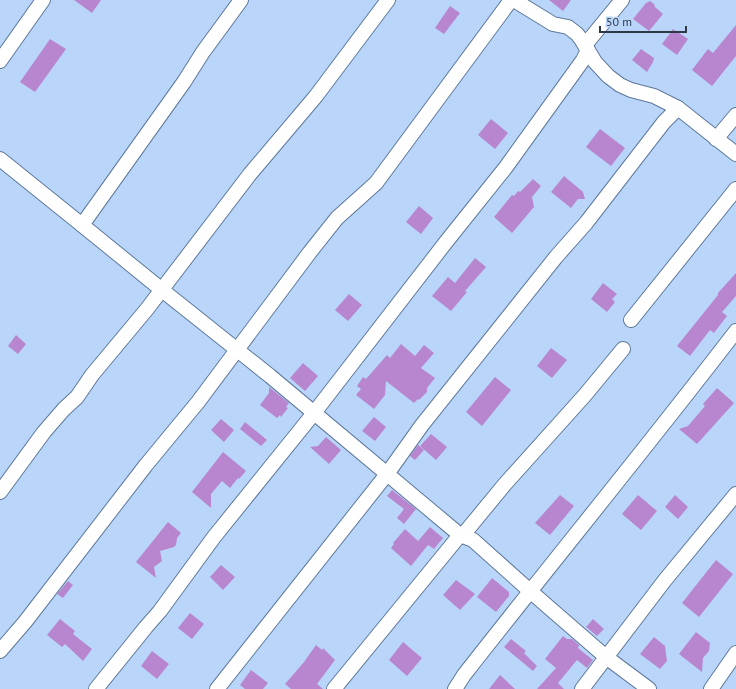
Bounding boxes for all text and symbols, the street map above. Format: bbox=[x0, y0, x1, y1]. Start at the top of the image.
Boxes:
scale bar bbox=[600, 8, 686, 34]
text: 50 m bbox=[606, 14, 632, 29]

